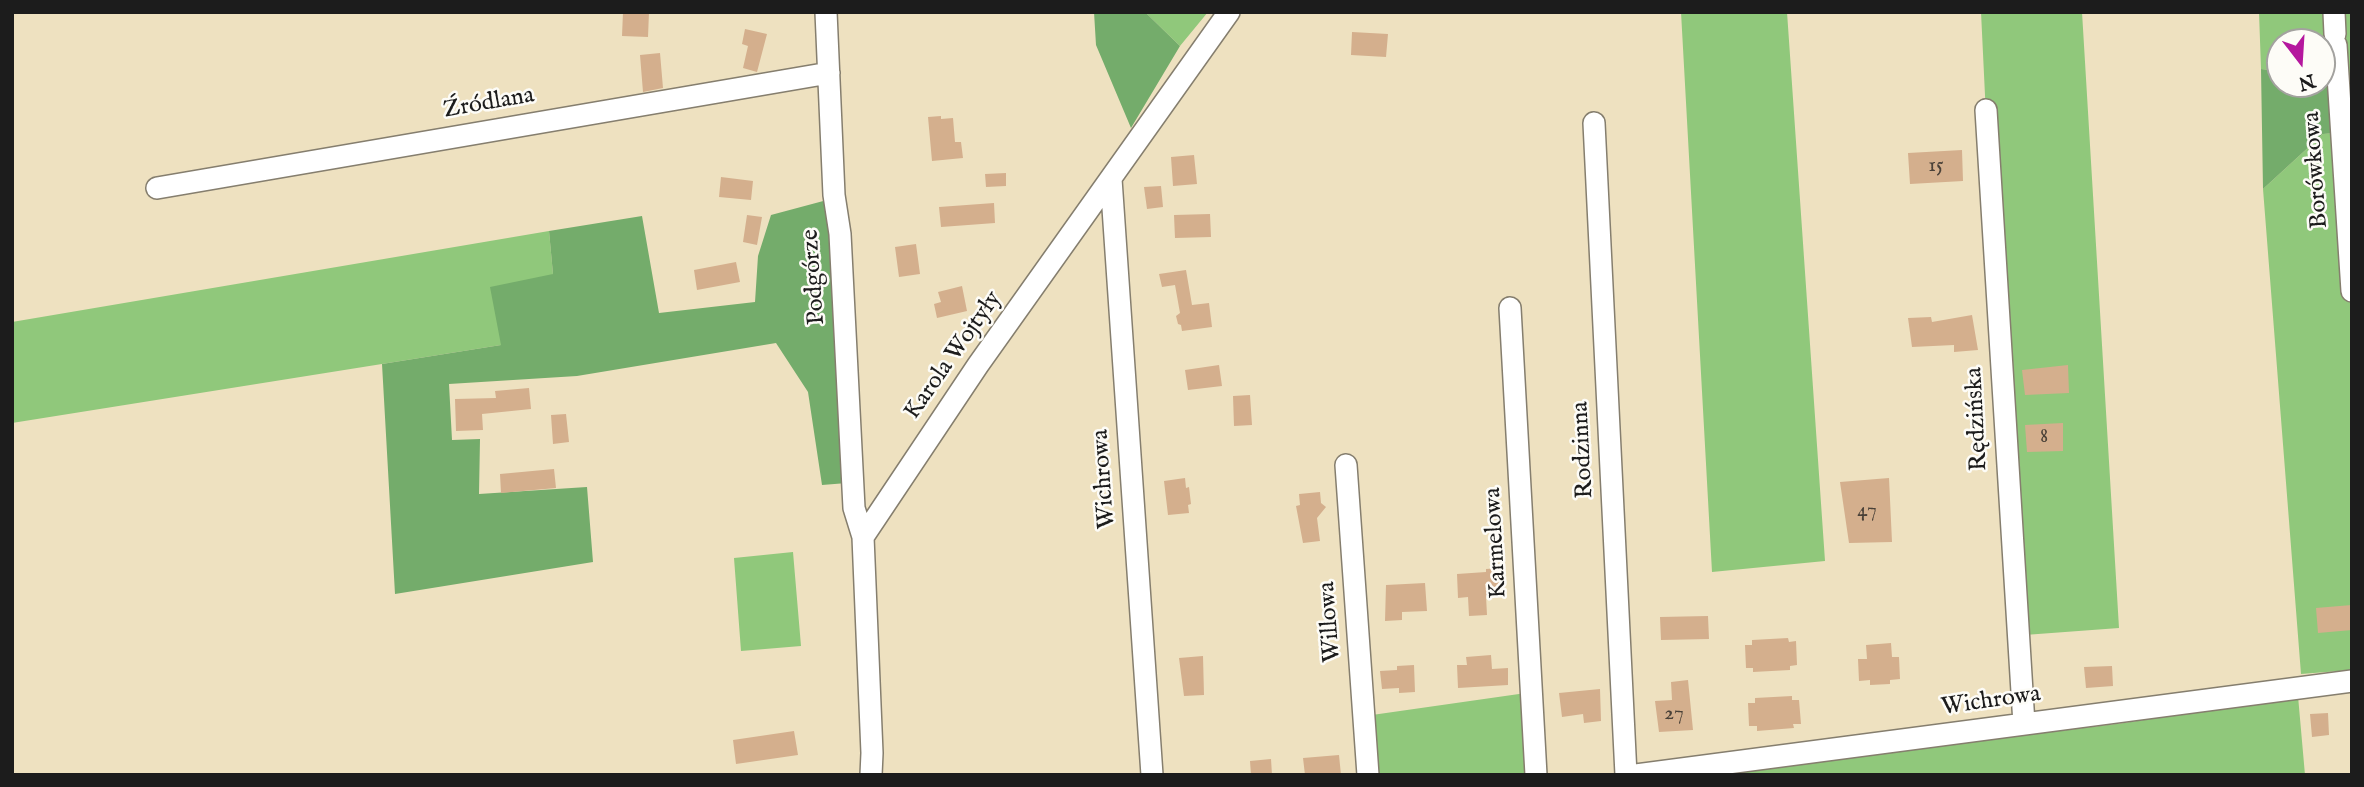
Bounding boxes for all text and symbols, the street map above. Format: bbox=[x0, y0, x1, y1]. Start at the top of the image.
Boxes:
north arrow bbox=[2266, 28, 2336, 98]
text: N bbox=[2295, 67, 2318, 95]
street label: Źródlana bbox=[441, 82, 537, 126]
street label: Borówkowa bbox=[2299, 111, 2335, 229]
house number: 15 bbox=[1928, 154, 1944, 180]
street label: Podgórze bbox=[797, 228, 833, 326]
street label: Karola Wojtyły bbox=[899, 286, 1009, 426]
street label: Rędzińska bbox=[1961, 366, 1995, 472]
street label: Rodzinna bbox=[1567, 401, 1601, 499]
house number: 8 bbox=[2040, 425, 2048, 451]
street label: Wichrowa bbox=[1087, 428, 1123, 530]
street label: Karmelowa bbox=[1480, 487, 1514, 599]
house number: 47 bbox=[1857, 499, 1877, 525]
street label: Willowa bbox=[1314, 581, 1348, 663]
street label: Wichrowa bbox=[1940, 681, 2042, 723]
house number: 27 bbox=[1664, 702, 1684, 728]

